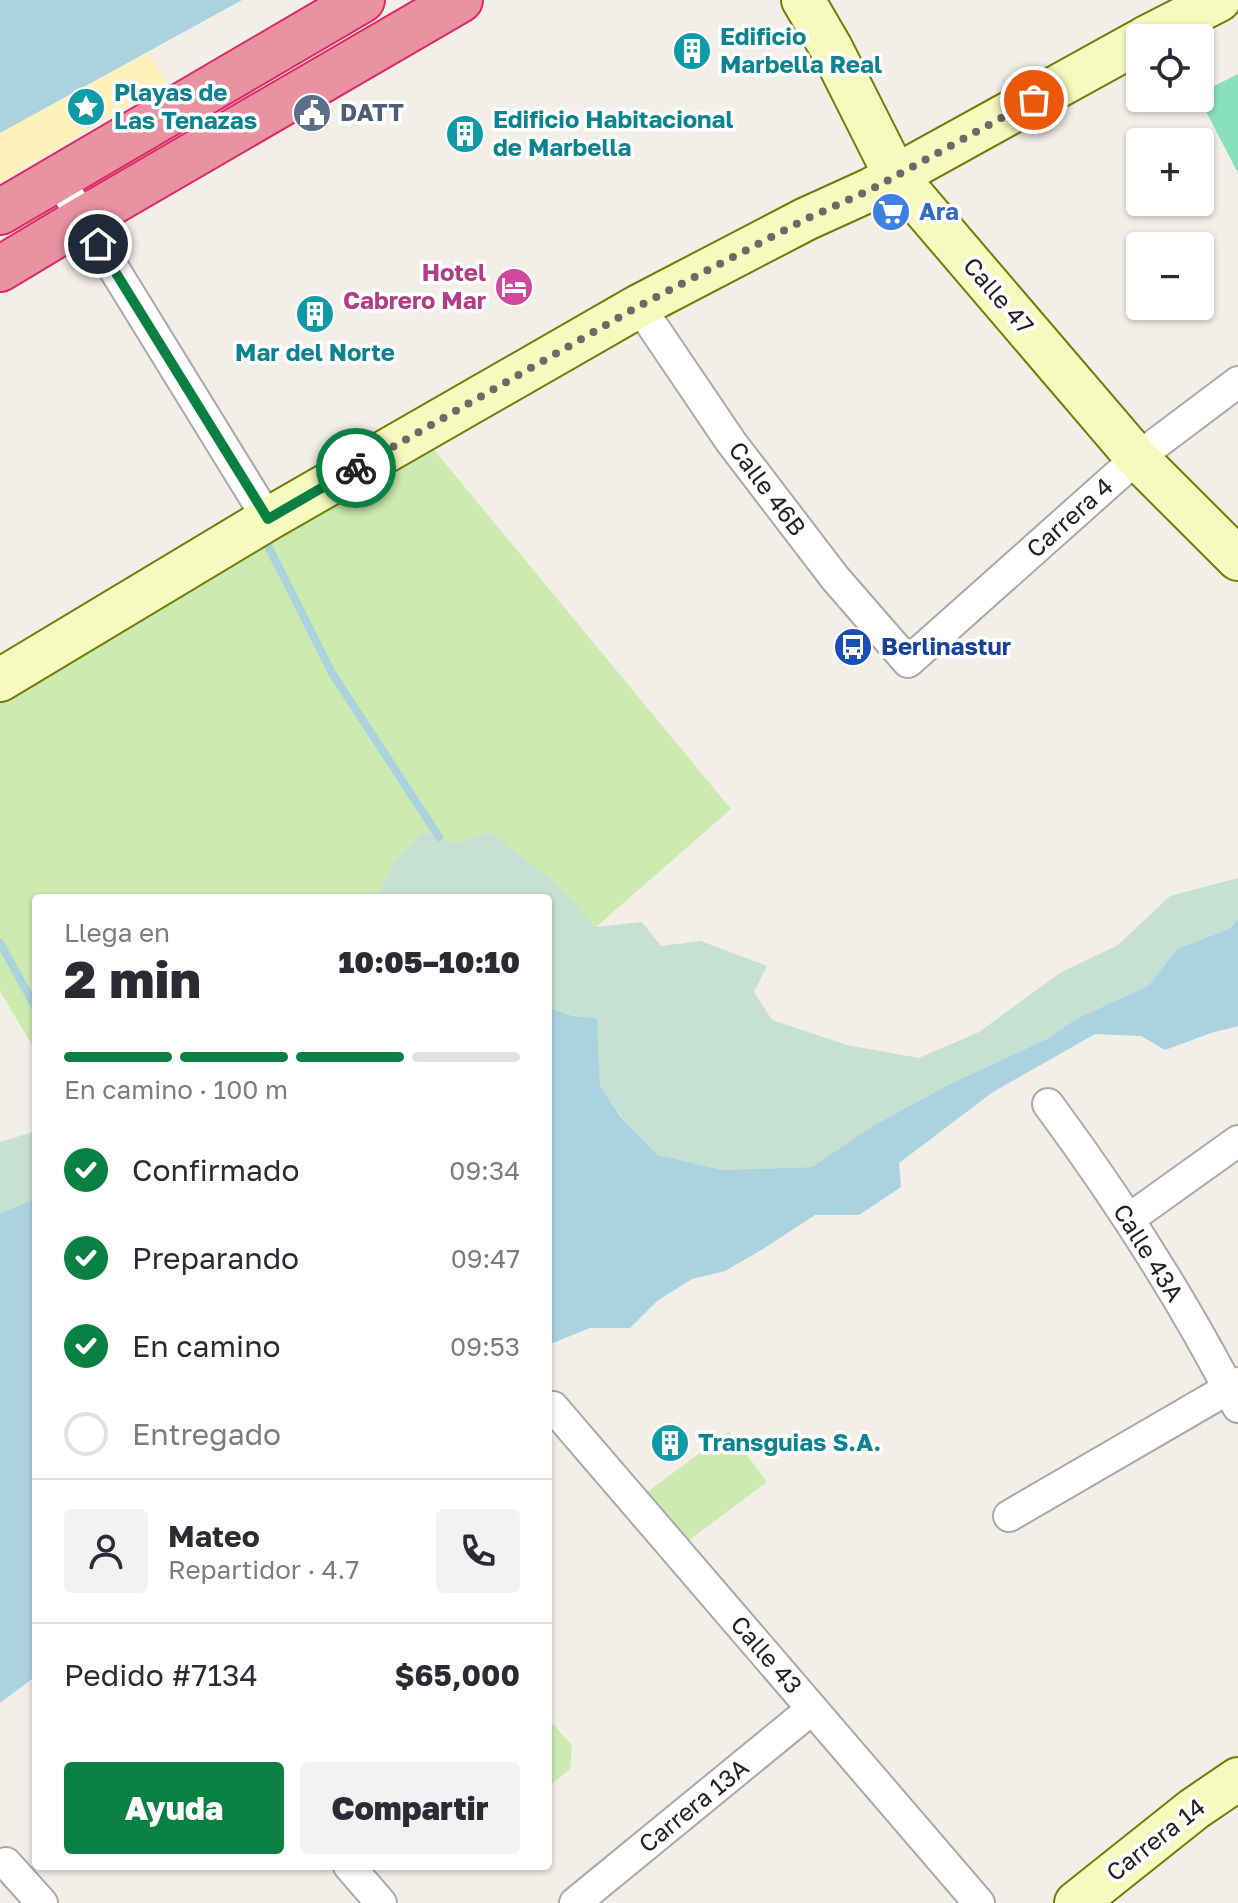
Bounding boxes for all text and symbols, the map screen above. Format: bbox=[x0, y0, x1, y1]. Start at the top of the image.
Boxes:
place label: Edificio Marbella Real bbox=[720, 21, 882, 78]
map controls bbox=[1126, 24, 1214, 320]
button: locate bbox=[1126, 24, 1214, 112]
building icon: Edificio Marbella Real bbox=[671, 30, 713, 72]
pin bbox=[1000, 66, 1068, 134]
place label: Playas de Las Tenazas bbox=[114, 77, 257, 134]
icon: bag bbox=[1012, 78, 1056, 122]
place icon: Playas de Las Tenazas bbox=[65, 86, 107, 128]
public building icon: DATT bbox=[291, 92, 333, 134]
place label: DATT bbox=[340, 97, 404, 126]
place label: Edificio Habitacional de Marbella bbox=[493, 104, 734, 161]
building icon: Edificio Habitacional de Marbella bbox=[444, 113, 486, 155]
button: + bbox=[1126, 128, 1214, 216]
supermarket icon: Ara bbox=[870, 191, 912, 233]
place label: Ara bbox=[919, 196, 959, 225]
pin bbox=[64, 210, 132, 278]
icon: home bbox=[76, 222, 120, 266]
button: − bbox=[1126, 232, 1214, 320]
street label: Calle 47 bbox=[958, 251, 1040, 339]
place label: Hotel Cabrero Mar bbox=[343, 257, 486, 314]
hotel icon: Hotel Cabrero Mar bbox=[493, 266, 535, 308]
building icon: Mar del Norte bbox=[294, 293, 336, 335]
place label: Mar del Norte bbox=[235, 337, 395, 366]
courier bbox=[316, 428, 396, 508]
street label: Calle 46B bbox=[723, 435, 813, 541]
icon: bike bbox=[334, 446, 378, 490]
street label: Carrera 4 bbox=[1020, 471, 1118, 563]
bus stop icon: Berlinastur bbox=[832, 626, 874, 668]
place label: Berlinastur bbox=[881, 631, 1011, 660]
text: Llega en bbox=[64, 917, 170, 948]
text: 10:05–10:10 bbox=[339, 944, 520, 980]
text: 2 min bbox=[64, 947, 201, 1009]
text: En camino · 100 m bbox=[64, 1074, 288, 1105]
icon: check bbox=[64, 1148, 108, 1192]
text: Confirmado bbox=[132, 1152, 300, 1188]
text: 09:34 bbox=[449, 1155, 520, 1186]
street label: Calle 43A bbox=[1108, 1198, 1191, 1306]
icon: check bbox=[64, 1236, 108, 1280]
text: Preparando bbox=[132, 1240, 299, 1276]
text: 09:47 bbox=[451, 1243, 520, 1274]
icon: check bbox=[64, 1324, 108, 1368]
text: En camino bbox=[132, 1328, 281, 1364]
text: 09:53 bbox=[450, 1331, 520, 1362]
text: Entregado bbox=[132, 1416, 281, 1452]
building icon: Transguias S.A. bbox=[649, 1422, 691, 1464]
place label: Transguias S.A. bbox=[698, 1427, 881, 1456]
button: person bbox=[64, 1509, 148, 1593]
button: phone bbox=[436, 1509, 520, 1593]
text: Mateo bbox=[168, 1518, 260, 1554]
text: Repartidor · 4.7 bbox=[168, 1554, 359, 1585]
street label: Calle 43 bbox=[725, 1609, 809, 1699]
text: Pedido #7134 bbox=[64, 1657, 258, 1693]
text: $65,000 bbox=[394, 1657, 520, 1693]
street label: Carrera 13A bbox=[632, 1752, 754, 1858]
button: Ayuda bbox=[64, 1762, 284, 1854]
button: Compartir bbox=[300, 1762, 520, 1854]
street label: Carrera 14 bbox=[1100, 1791, 1210, 1886]

